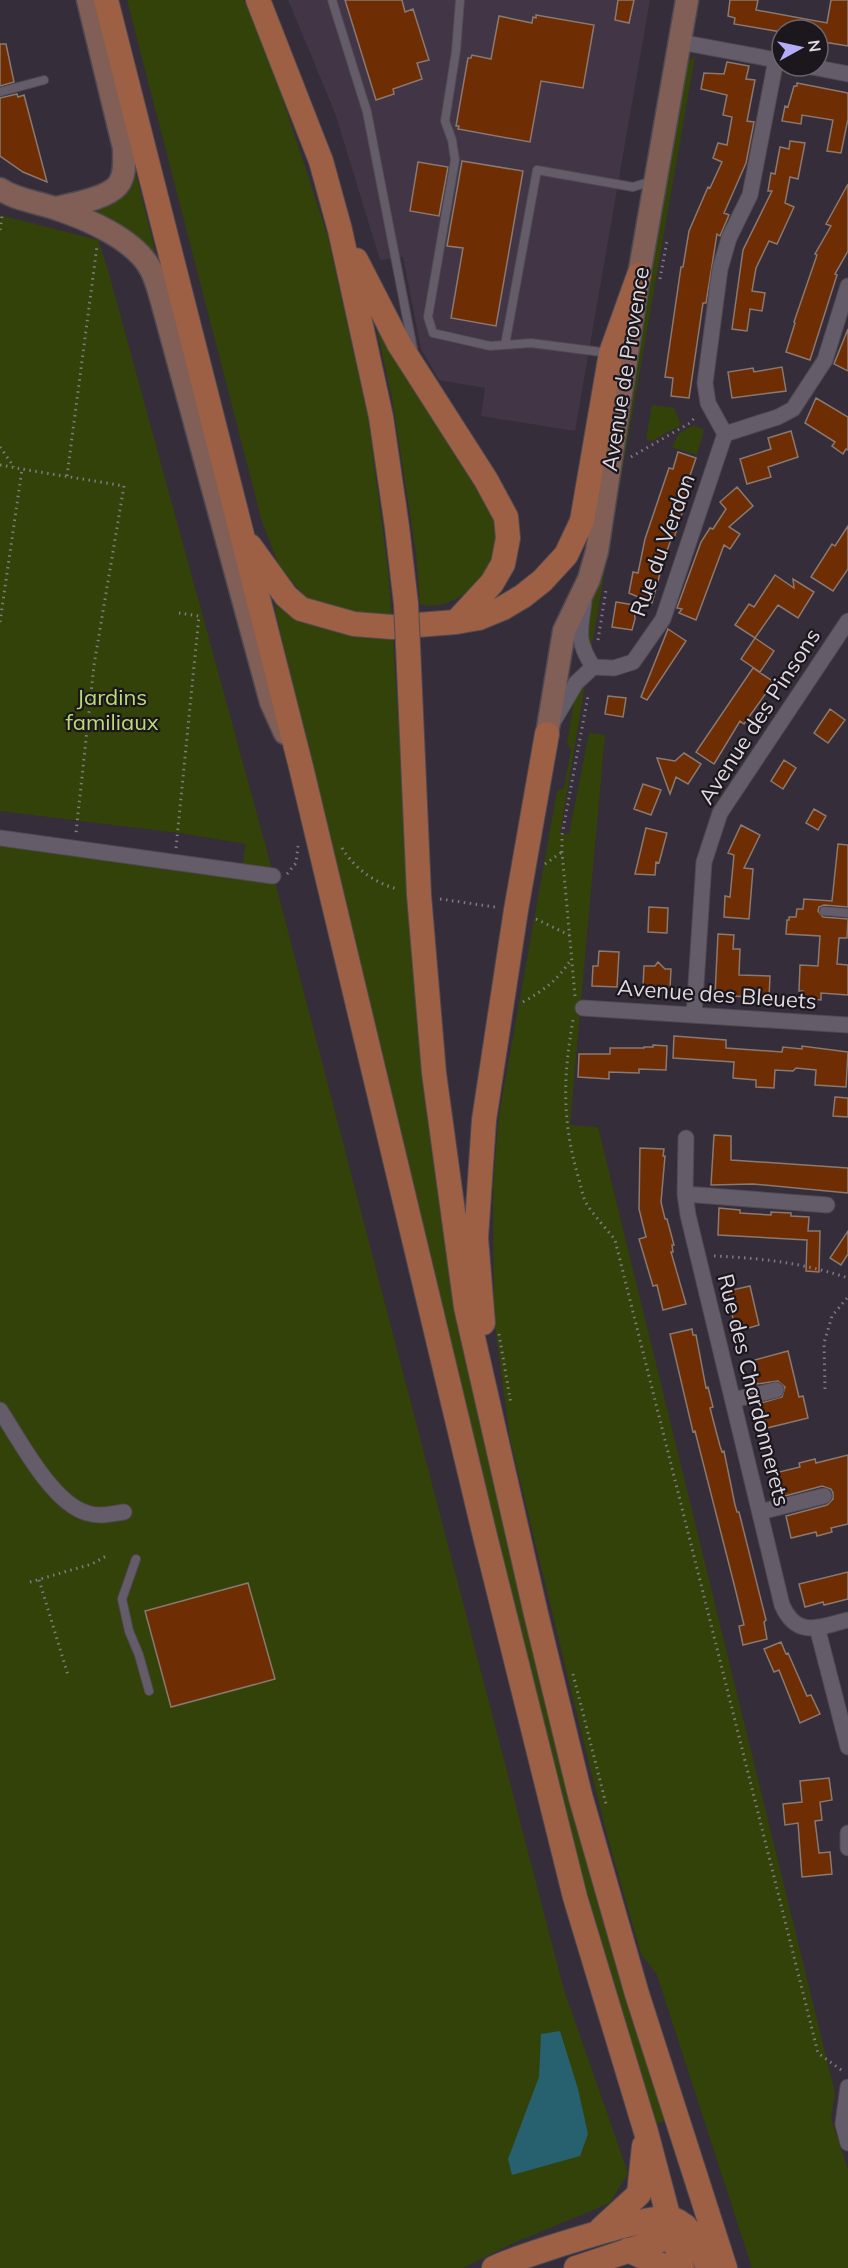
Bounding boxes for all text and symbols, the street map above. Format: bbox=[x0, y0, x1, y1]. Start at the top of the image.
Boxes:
north arrow bbox=[770, 18, 830, 78]
text: N bbox=[804, 39, 826, 53]
street label: Avenue de Provence bbox=[595, 265, 655, 473]
street label: Rue du Verdon bbox=[623, 470, 701, 620]
street label: Avenue des Pinsons bbox=[692, 623, 826, 809]
park label: Jardins familiaux bbox=[65, 683, 159, 736]
street label: Avenue des Bleuets bbox=[616, 973, 818, 1015]
street label: Rue des Chardonnerets bbox=[712, 1271, 796, 1509]

